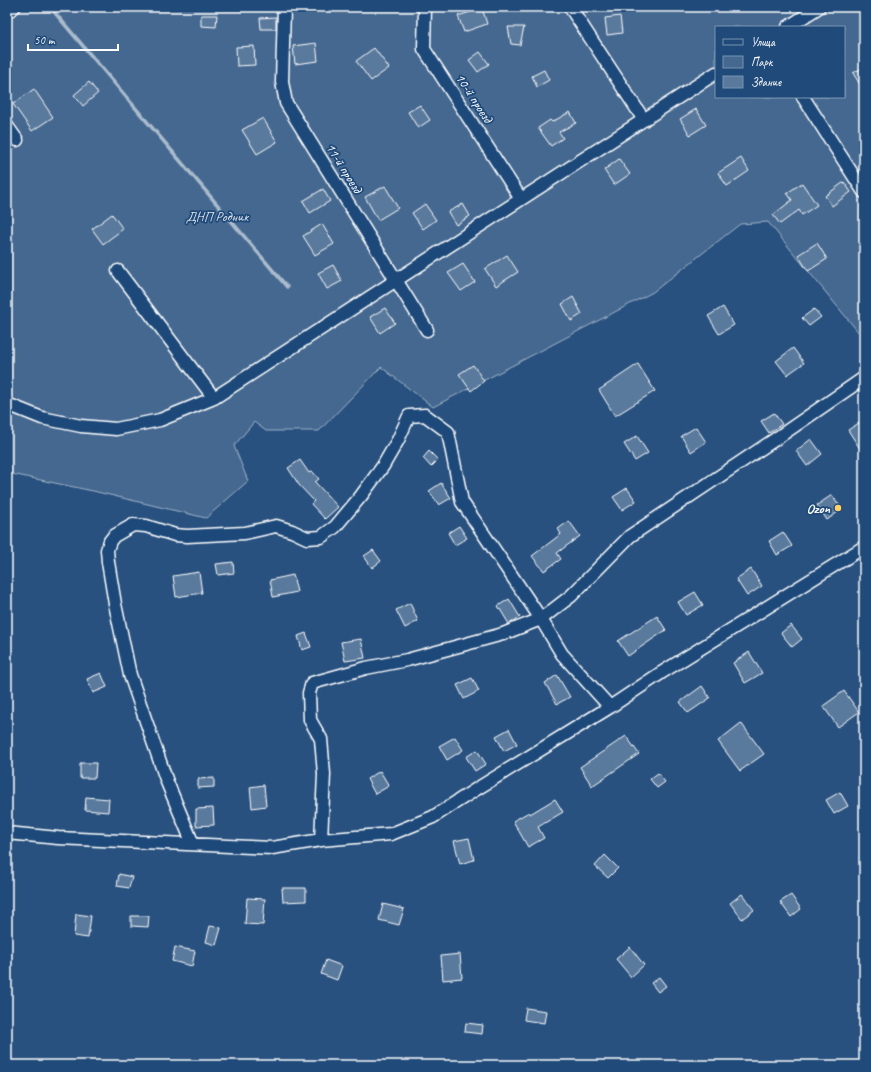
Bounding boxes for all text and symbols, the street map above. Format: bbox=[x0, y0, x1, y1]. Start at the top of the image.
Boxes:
scale bar bbox=[28, 26, 118, 52]
legend bbox=[715, 26, 845, 98]
text: 50 m bbox=[34, 32, 56, 48]
text: Улица bbox=[751, 34, 776, 50]
text: Парк bbox=[751, 54, 774, 70]
street label: 10-й проезд bbox=[452, 70, 497, 128]
text: Здание bbox=[751, 74, 782, 90]
street label: 11-й проезд bbox=[322, 140, 367, 198]
park label: ДНП Родник bbox=[186, 208, 249, 225]
place label: Ozon bbox=[807, 500, 831, 517]
marker: Ozon bbox=[833, 503, 843, 513]

